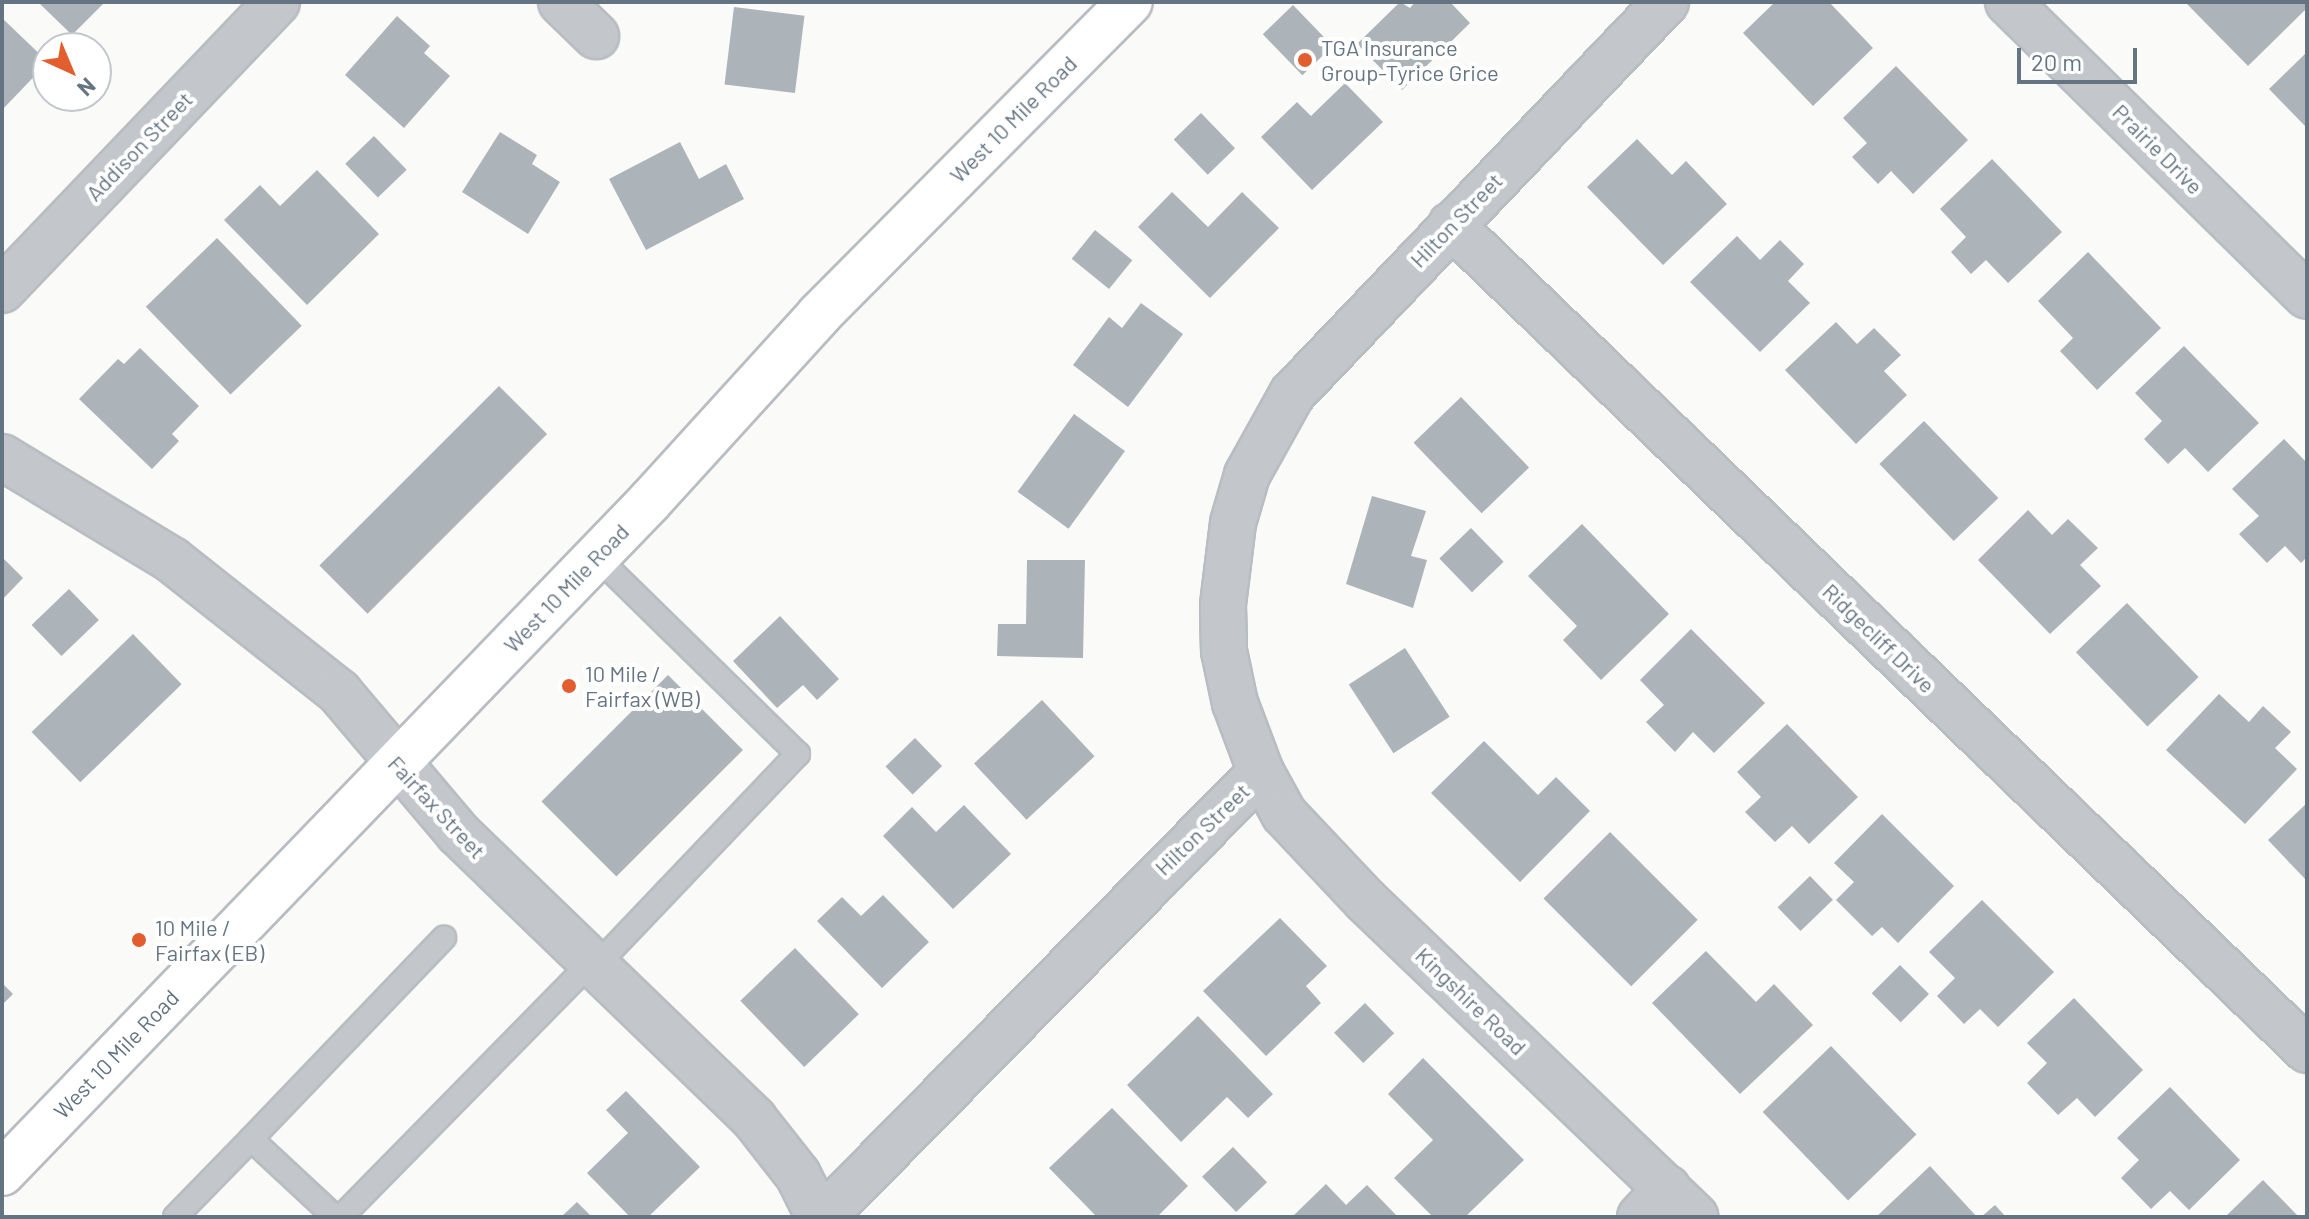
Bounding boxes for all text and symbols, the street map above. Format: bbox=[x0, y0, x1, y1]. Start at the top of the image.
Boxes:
north arrow bbox=[32, 32, 112, 112]
scale bar bbox=[2021, 32, 2141, 82]
place label: TGA Insurance Group-Tyrice Grice bbox=[1321, 34, 1499, 86]
text: 20 m bbox=[2031, 47, 2082, 76]
street label: West 10 Mile Road bbox=[944, 50, 1082, 188]
marker: TGA Insurance Group-Tyrice Grice bbox=[1296, 51, 1314, 69]
text: N bbox=[73, 73, 102, 102]
street label: Addison Street bbox=[80, 86, 198, 206]
street label: Prairie Drive bbox=[2107, 98, 2209, 200]
street label: Hilton Street bbox=[1404, 167, 1508, 273]
street label: West 10 Mile Road bbox=[498, 518, 634, 658]
street label: Ridgecliff Drive bbox=[1817, 578, 1941, 698]
place label: 10 Mile / Fairfax (WB) bbox=[585, 660, 700, 712]
marker: 10 Mile / Fairfax (WB) bbox=[560, 677, 578, 695]
street label: Fairfax Street bbox=[383, 750, 491, 864]
street label: Hilton Street bbox=[1149, 777, 1255, 881]
place label: 10 Mile / Fairfax (EB) bbox=[155, 914, 264, 966]
marker: 10 Mile / Fairfax (EB) bbox=[130, 931, 148, 949]
street label: Kingshire Road bbox=[1410, 942, 1532, 1060]
street label: West 10 Mile Road bbox=[48, 984, 184, 1124]

